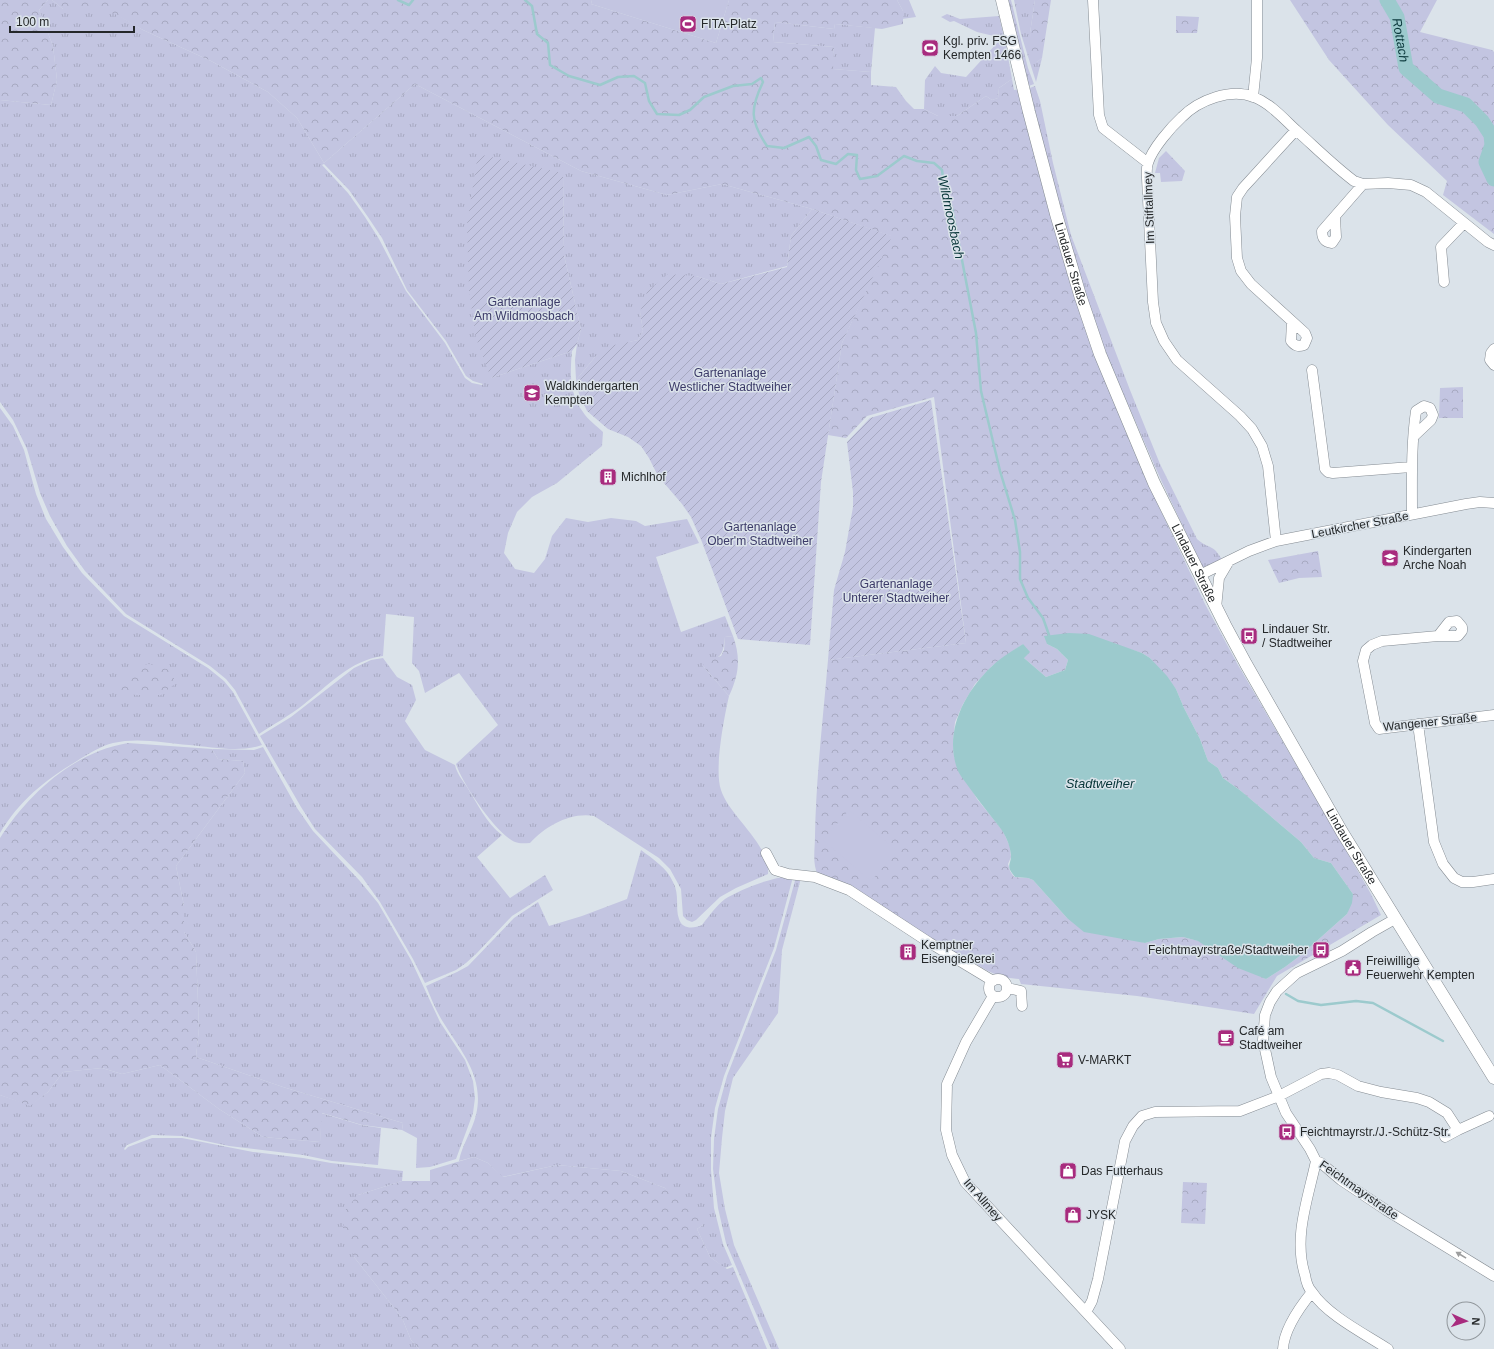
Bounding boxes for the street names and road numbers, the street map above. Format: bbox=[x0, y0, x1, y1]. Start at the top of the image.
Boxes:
street label: Im Stiftallmey bbox=[1141, 172, 1157, 244]
street label: Lindauer Straße bbox=[1052, 221, 1090, 308]
street label: Leutkircher Straße bbox=[1310, 509, 1410, 541]
street label: Lindauer Straße bbox=[1169, 522, 1220, 605]
street label: Wangener Straße bbox=[1382, 710, 1478, 734]
street label: Lindauer Straße bbox=[1323, 806, 1380, 887]
street label: Feichtmayrstraße bbox=[1317, 1157, 1402, 1223]
street label: Im Allmey bbox=[961, 1176, 1005, 1224]

